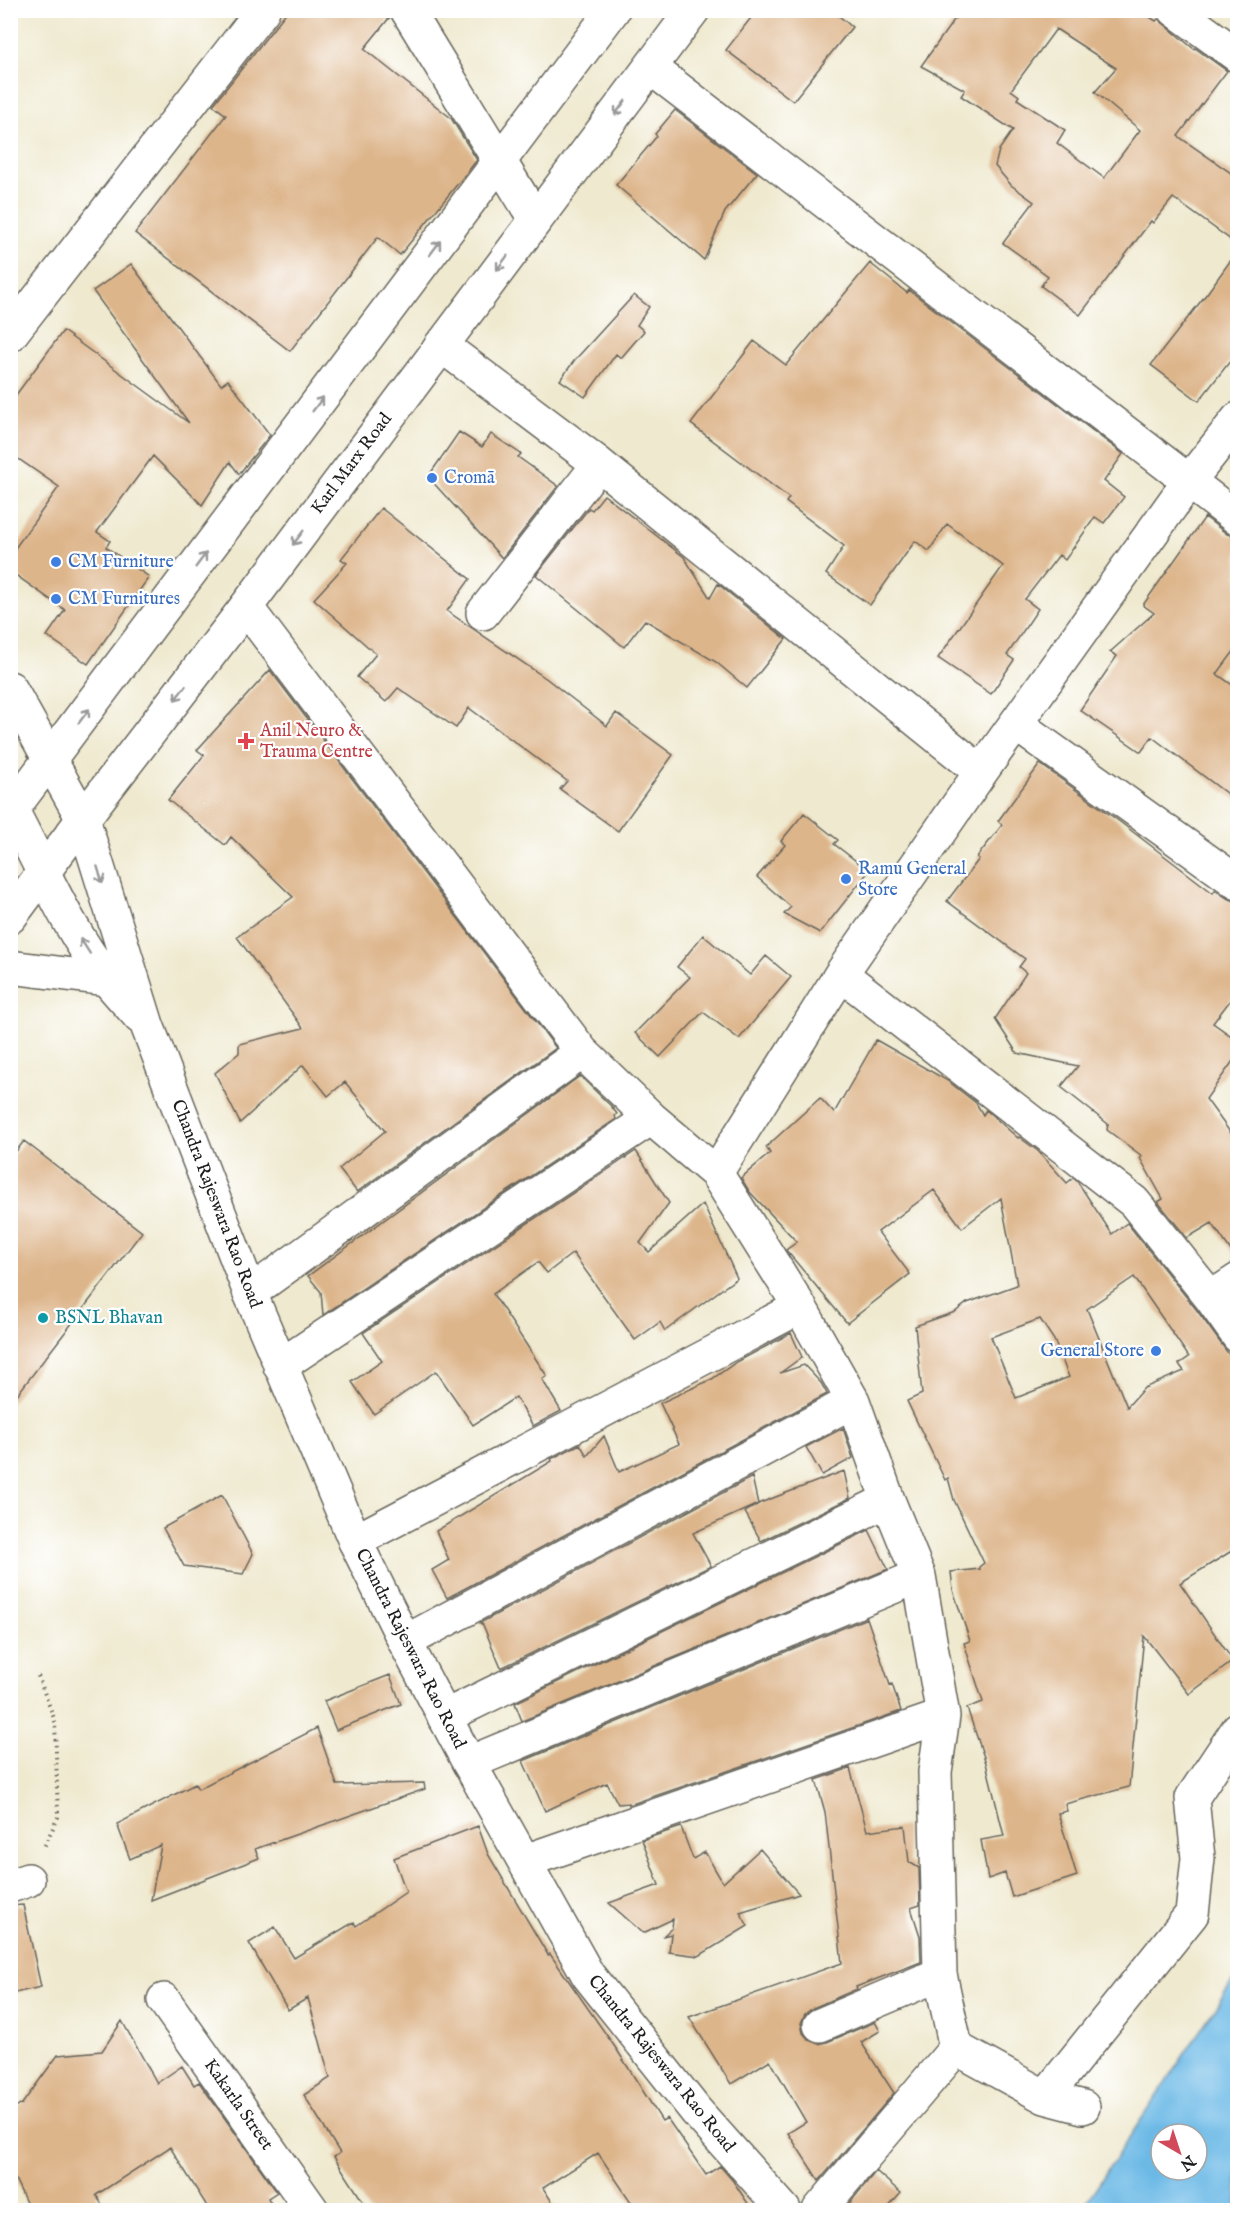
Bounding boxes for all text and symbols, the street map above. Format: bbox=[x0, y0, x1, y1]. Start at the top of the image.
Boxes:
one-way arrow bbox=[614, 100, 627, 116]
one-way arrow bbox=[429, 240, 442, 256]
one-way arrow bbox=[496, 255, 508, 271]
one-way arrow bbox=[312, 396, 325, 412]
street label: Karl Marx Road bbox=[306, 408, 398, 519]
place label: Cromā bbox=[444, 467, 495, 490]
marker: Cromā bbox=[425, 471, 439, 485]
one-way arrow bbox=[292, 529, 304, 545]
place label: CM Furniture bbox=[68, 551, 174, 574]
one-way arrow bbox=[195, 552, 208, 568]
marker: CM Furniture bbox=[49, 555, 63, 569]
place label: CM Furnitures bbox=[68, 588, 180, 611]
marker: CM Furnitures bbox=[49, 592, 63, 606]
one-way arrow bbox=[174, 684, 186, 700]
one-way arrow bbox=[78, 708, 91, 724]
place label: Anil Neuro & Trauma Centre bbox=[259, 720, 373, 764]
marker: Anil Neuro & Trauma Centre bbox=[237, 732, 255, 750]
place label: Ramu General Store bbox=[858, 858, 966, 902]
one-way arrow bbox=[96, 865, 107, 884]
marker: Ramu General Store bbox=[839, 872, 853, 886]
one-way arrow bbox=[79, 938, 91, 955]
street label: Chandra Rajeswara Rao Road bbox=[166, 1096, 267, 1312]
place label: BSNL Bhavan bbox=[55, 1307, 163, 1330]
marker: BSNL Bhavan bbox=[36, 1311, 50, 1325]
place label: General Store bbox=[1040, 1340, 1144, 1363]
marker: General Store bbox=[1149, 1344, 1163, 1358]
street label: Chandra Rajeswara Rao Road bbox=[349, 1545, 471, 1753]
street label: Chandra Rajeswara Rao Road bbox=[582, 1971, 740, 2158]
street label: Kakarla Street bbox=[198, 2055, 278, 2155]
north arrow bbox=[1149, 2122, 1209, 2182]
text: N bbox=[1175, 2149, 1200, 2174]

